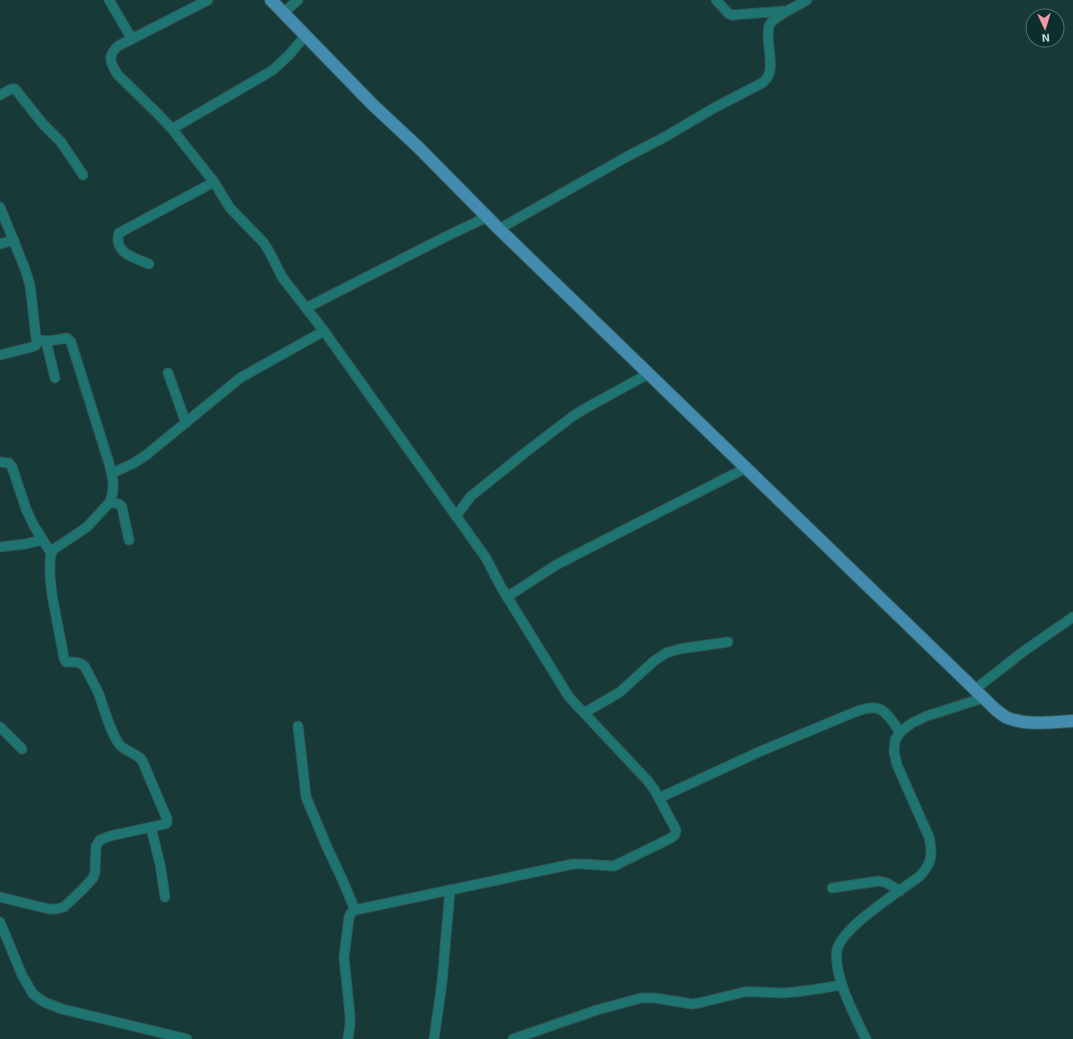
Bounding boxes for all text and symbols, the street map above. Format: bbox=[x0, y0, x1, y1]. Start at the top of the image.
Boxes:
north arrow bbox=[1025, 8, 1065, 48]
text: N bbox=[1041, 32, 1050, 45]

